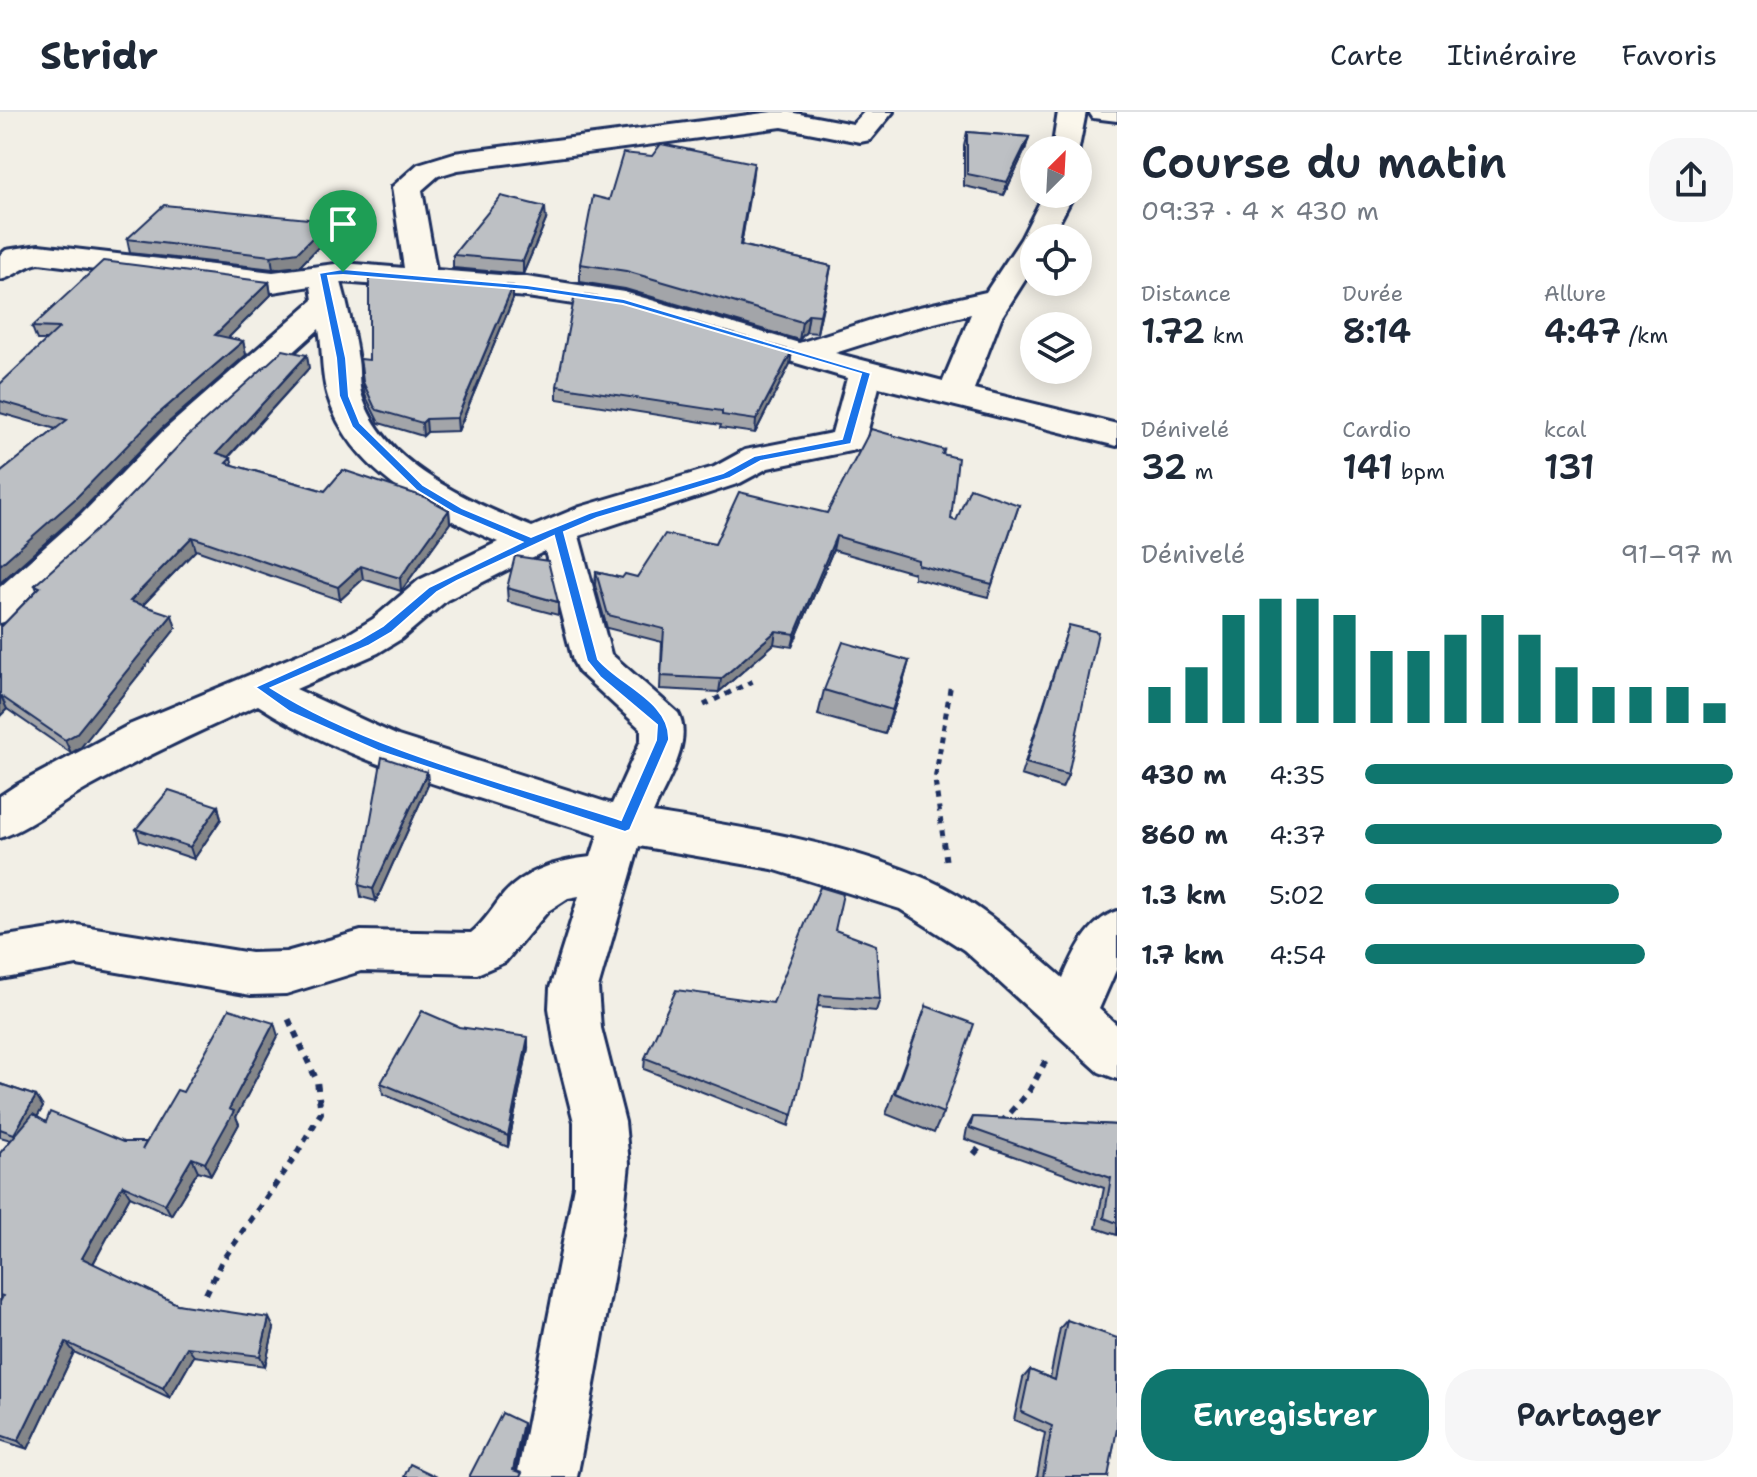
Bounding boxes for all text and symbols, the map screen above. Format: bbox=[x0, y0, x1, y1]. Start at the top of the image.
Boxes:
text: Stridr bbox=[40, 30, 158, 81]
text: Carte bbox=[1330, 36, 1403, 74]
text: Itinéraire bbox=[1447, 36, 1577, 74]
text: Favoris bbox=[1621, 36, 1717, 74]
text: Course du matin bbox=[1141, 133, 1507, 192]
north arrow bbox=[1020, 136, 1092, 208]
map controls bbox=[1020, 136, 1092, 384]
button: share bbox=[1649, 138, 1733, 222]
pin bbox=[309, 190, 377, 272]
text: 09:37 · 4 × 430 m bbox=[1141, 193, 1379, 228]
icon: arrive bbox=[321, 202, 365, 246]
button: locate bbox=[1020, 224, 1092, 296]
text: Distance bbox=[1141, 279, 1231, 308]
text: Durée bbox=[1342, 279, 1403, 308]
text: Allure bbox=[1544, 279, 1607, 308]
text: 1.72 bbox=[1141, 308, 1205, 354]
text: 8:14 bbox=[1342, 308, 1411, 354]
text: 4:47 bbox=[1544, 308, 1621, 354]
button: layers bbox=[1020, 312, 1092, 384]
text: km bbox=[1205, 321, 1244, 350]
text: /km bbox=[1621, 321, 1668, 350]
text: Dénivelé bbox=[1141, 415, 1229, 444]
text: Cardio bbox=[1342, 415, 1411, 444]
text: kcal bbox=[1544, 415, 1586, 444]
text: 32 bbox=[1141, 444, 1187, 490]
text: 141 bbox=[1342, 444, 1393, 490]
text: 131 bbox=[1544, 444, 1595, 490]
text: m bbox=[1187, 457, 1214, 486]
text: bpm bbox=[1393, 457, 1445, 486]
text: Dénivelé bbox=[1141, 536, 1246, 571]
text: 91–97 m bbox=[1620, 536, 1733, 571]
text: 430 m bbox=[1141, 757, 1227, 792]
text: 4:35 bbox=[1269, 757, 1325, 792]
text: 860 m bbox=[1141, 817, 1228, 852]
text: 4:37 bbox=[1269, 817, 1326, 852]
text: 1.3 km bbox=[1141, 877, 1226, 912]
text: 5:02 bbox=[1269, 877, 1325, 912]
text: 1.7 km bbox=[1141, 937, 1224, 972]
text: 4:54 bbox=[1269, 937, 1326, 972]
button: Enregistrer bbox=[1141, 1369, 1429, 1461]
button: Partager bbox=[1445, 1369, 1733, 1461]

